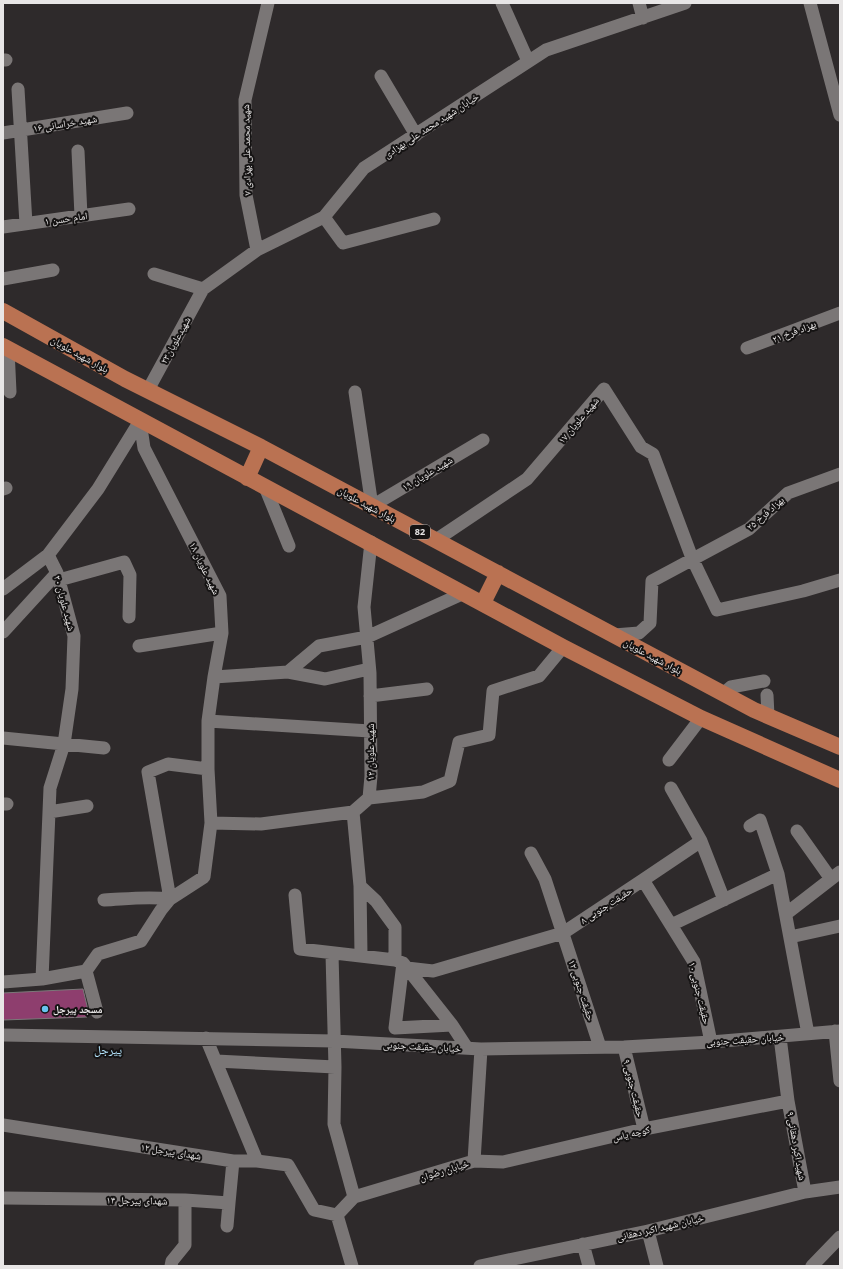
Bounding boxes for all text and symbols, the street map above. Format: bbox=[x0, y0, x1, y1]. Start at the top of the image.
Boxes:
street label: خیابان شهید محمد علی بهزادی bbox=[381, 89, 482, 161]
street label: شهید محمد علی بهزادی ۷ bbox=[238, 104, 254, 196]
street label: شهید خراسانی ۱۶ bbox=[32, 111, 98, 135]
street label: امام حسن ۱ bbox=[44, 208, 88, 229]
street label: شهیدعلویان۲۳ bbox=[156, 314, 194, 366]
street label: بهزاد فرخ ۲۱ bbox=[770, 316, 818, 346]
street label: بلوار شهید علویان bbox=[49, 332, 112, 376]
street label: شهید علویان ۱۷ bbox=[554, 393, 602, 446]
street label: شهید علویان ۱۹ bbox=[399, 452, 455, 494]
street label: بلوار شهید علویان bbox=[335, 483, 399, 525]
street label: بهزاد فرخ ۲۵ bbox=[743, 492, 787, 533]
road number: 82 bbox=[410, 525, 430, 539]
street label: شهید علویان ۱۸ bbox=[186, 539, 224, 597]
street label: شهید علویان ۲۰ bbox=[51, 574, 79, 633]
street label: بلوار شهید علویان bbox=[621, 635, 685, 677]
street label: شهید علویان ۱۲ bbox=[363, 723, 377, 780]
street label: حقیقت جنوبی ۸ bbox=[577, 883, 635, 927]
street label: حقیقت جنوبی ۱۲ bbox=[566, 958, 599, 1023]
street label: حقیقت جنوبی ۱۰ bbox=[686, 960, 715, 1026]
place label: مسجد پیرجل bbox=[53, 1002, 103, 1016]
marker: مسجد پیرجل bbox=[40, 1004, 50, 1014]
street label: خیابان حقیقت جنوبی bbox=[705, 1029, 785, 1049]
street label: خیابان حقیقت جنوبی bbox=[383, 1037, 462, 1055]
district label: پیرجل bbox=[94, 1041, 122, 1058]
street label: حقیقت جنوبی ۹ bbox=[620, 1058, 648, 1119]
street label: شهید اکبر دهقانی ۹ bbox=[784, 1110, 810, 1182]
street label: کوچه یاس bbox=[611, 1122, 651, 1144]
street label: شهدای پیرجل ۱۲ bbox=[140, 1139, 203, 1163]
street label: خیابان رضوان bbox=[418, 1156, 471, 1184]
street label: شهدای پیرجل ۱۴ bbox=[106, 1192, 168, 1208]
street label: خیابان شهید اکبر دهقانی bbox=[615, 1210, 706, 1244]

